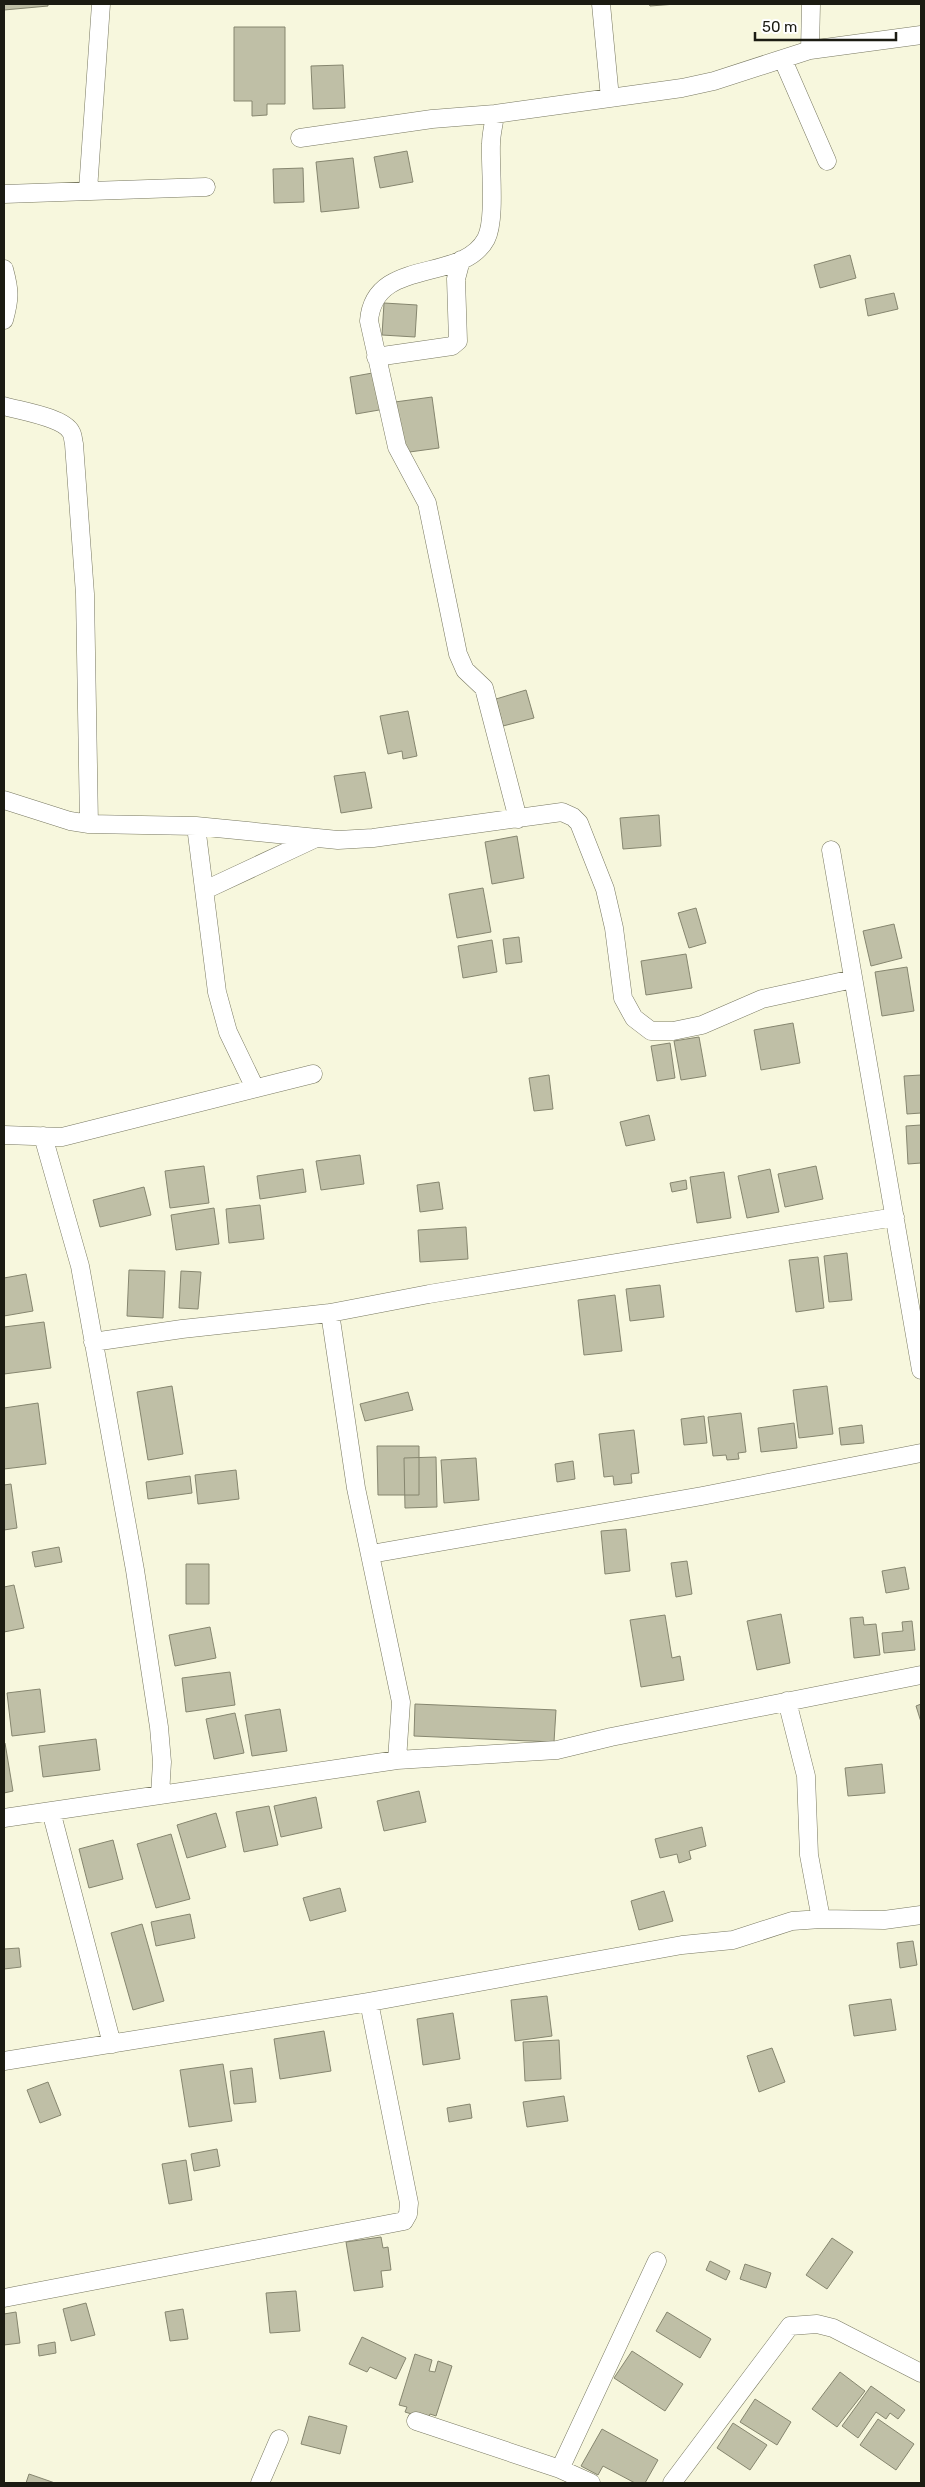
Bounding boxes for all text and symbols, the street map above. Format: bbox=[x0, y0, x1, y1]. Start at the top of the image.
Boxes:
scale bar bbox=[755, 10, 896, 42]
text: 50 m bbox=[762, 18, 797, 36]

